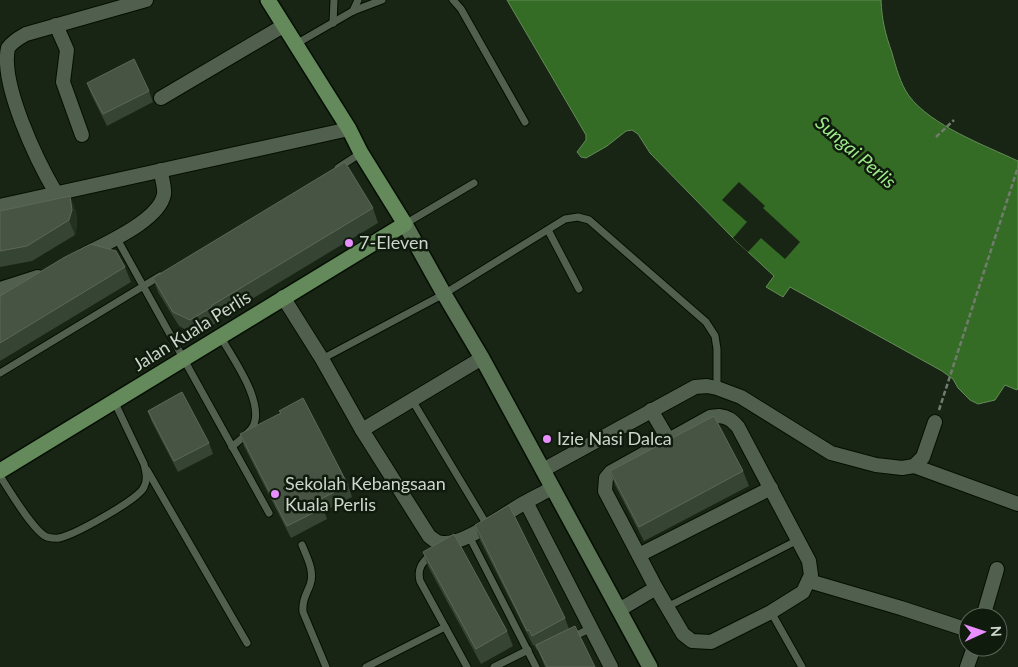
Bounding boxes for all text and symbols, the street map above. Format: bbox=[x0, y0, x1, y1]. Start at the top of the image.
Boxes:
water label: Sungai Perlis bbox=[811, 110, 902, 193]
place label: 7-Eleven bbox=[359, 231, 429, 253]
marker: 7-Eleven bbox=[343, 237, 355, 249]
street label: Jalan Kuala Perlis bbox=[128, 285, 255, 375]
place label: Izie Nasi Dalca bbox=[557, 427, 672, 449]
marker: Izie Nasi Dalca bbox=[541, 433, 553, 445]
place label: Sekolah Kebangsaan Kuala Perlis bbox=[285, 472, 446, 515]
marker: Sekolah Kebangsaan Kuala Perlis bbox=[269, 488, 281, 500]
north arrow bbox=[958, 607, 1008, 657]
text: N bbox=[988, 625, 1005, 637]

